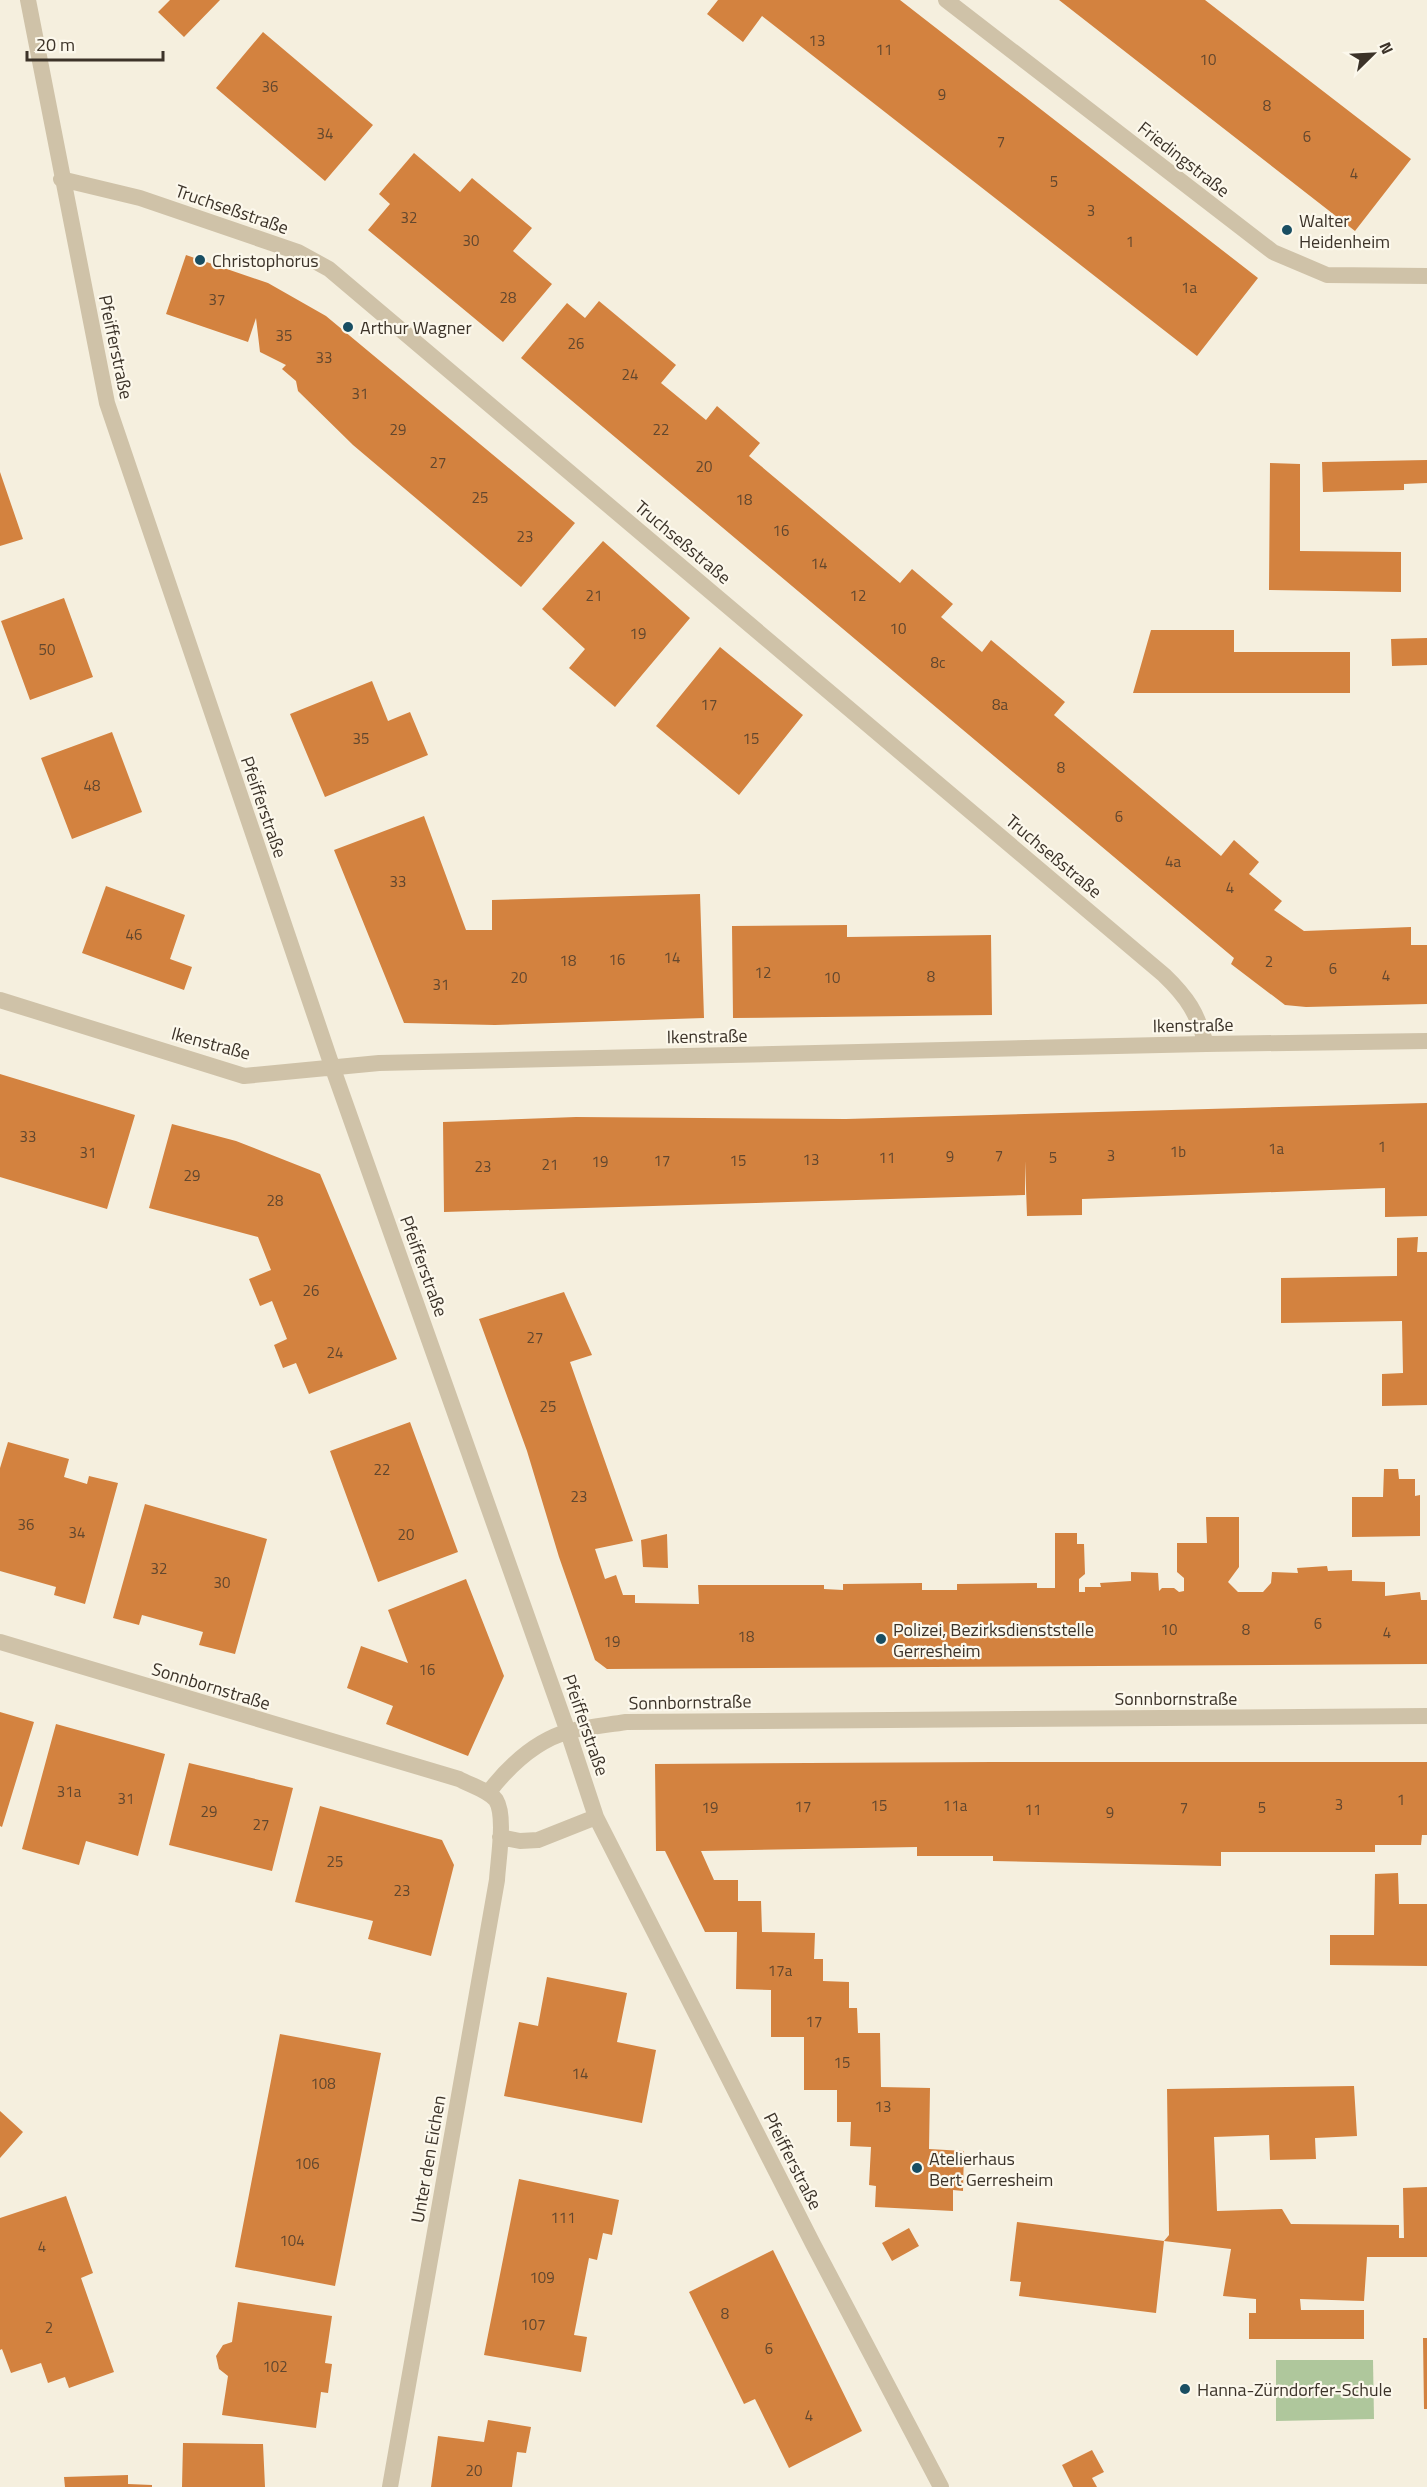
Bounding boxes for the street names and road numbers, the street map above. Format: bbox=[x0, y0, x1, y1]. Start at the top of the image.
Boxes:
street label: Friedingstraße bbox=[1132, 114, 1236, 204]
street label: Truchseßstraße bbox=[172, 177, 292, 241]
street label: Pfeifferstraße bbox=[92, 292, 140, 402]
street label: Truchseßstraße bbox=[629, 494, 737, 590]
street label: Pfeifferstraße bbox=[234, 753, 294, 861]
street label: Truchseßstraße bbox=[1000, 808, 1108, 904]
street label: Ikenstraße bbox=[1152, 1011, 1234, 1039]
street label: Ikenstraße bbox=[168, 1019, 254, 1067]
street label: Ikenstraße bbox=[666, 1022, 748, 1050]
street label: Pfeifferstraße bbox=[393, 1212, 455, 1320]
street label: Sonnbornstraße bbox=[148, 1655, 274, 1717]
street label: Pfeifferstraße bbox=[556, 1671, 616, 1779]
street label: Sonnbornstraße bbox=[1115, 1685, 1237, 1712]
street label: Sonnbornstraße bbox=[628, 1687, 752, 1717]
street label: Unter den Eichen bbox=[403, 2093, 453, 2225]
street label: Pfeifferstraße bbox=[757, 2108, 829, 2214]

